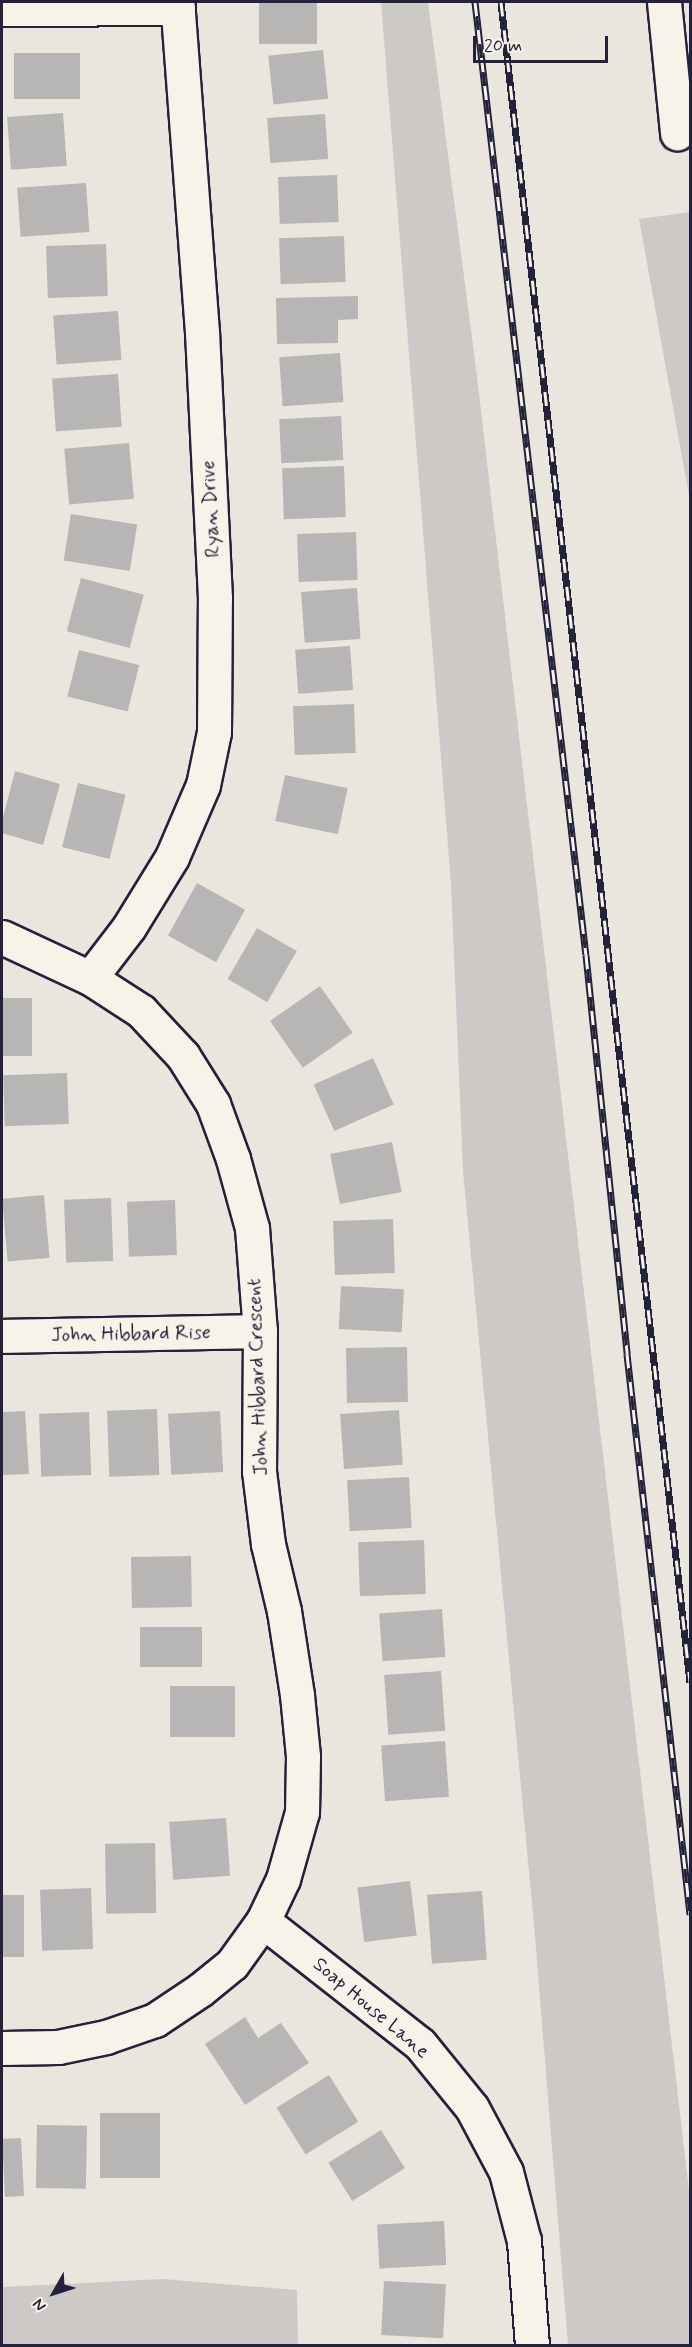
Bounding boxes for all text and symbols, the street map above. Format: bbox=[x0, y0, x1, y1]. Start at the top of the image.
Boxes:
scale bar bbox=[476, 24, 611, 62]
text: 20 m bbox=[484, 34, 522, 58]
street label: Ryan Drive bbox=[196, 460, 226, 558]
street label: John Hibbard Crescent bbox=[243, 1277, 273, 1477]
street label: John Hibbard Rise bbox=[52, 1321, 210, 1347]
street label: Soap House Lane bbox=[310, 1954, 432, 2062]
north arrow bbox=[24, 2263, 84, 2323]
text: N bbox=[28, 2294, 51, 2315]

